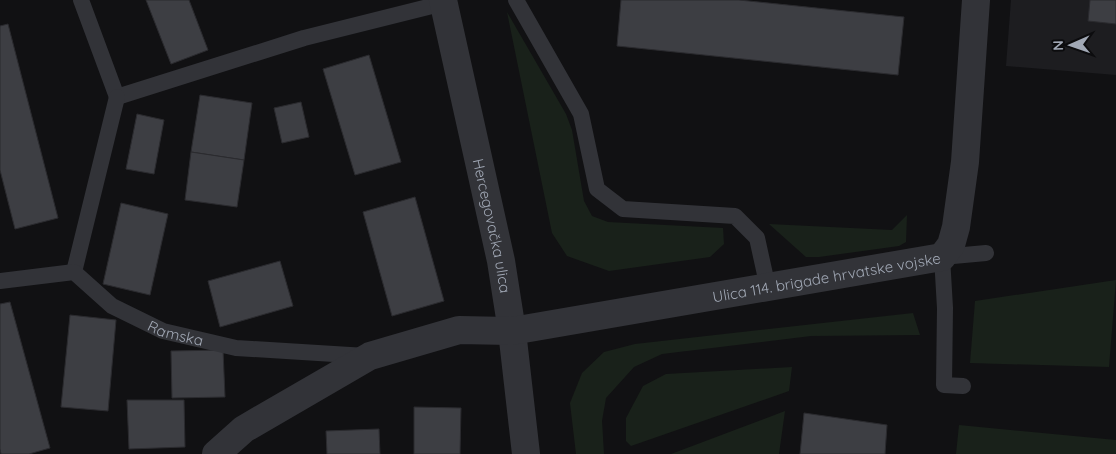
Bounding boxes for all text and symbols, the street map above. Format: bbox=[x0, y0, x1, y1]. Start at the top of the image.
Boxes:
north arrow bbox=[1046, 20, 1096, 70]
text: N bbox=[1049, 40, 1067, 51]
street label: Hercegovačka ulica bbox=[469, 157, 515, 294]
street label: Ulica 114. brigade hrvatske vojske bbox=[711, 248, 942, 306]
street label: Ramska bbox=[145, 315, 205, 350]

